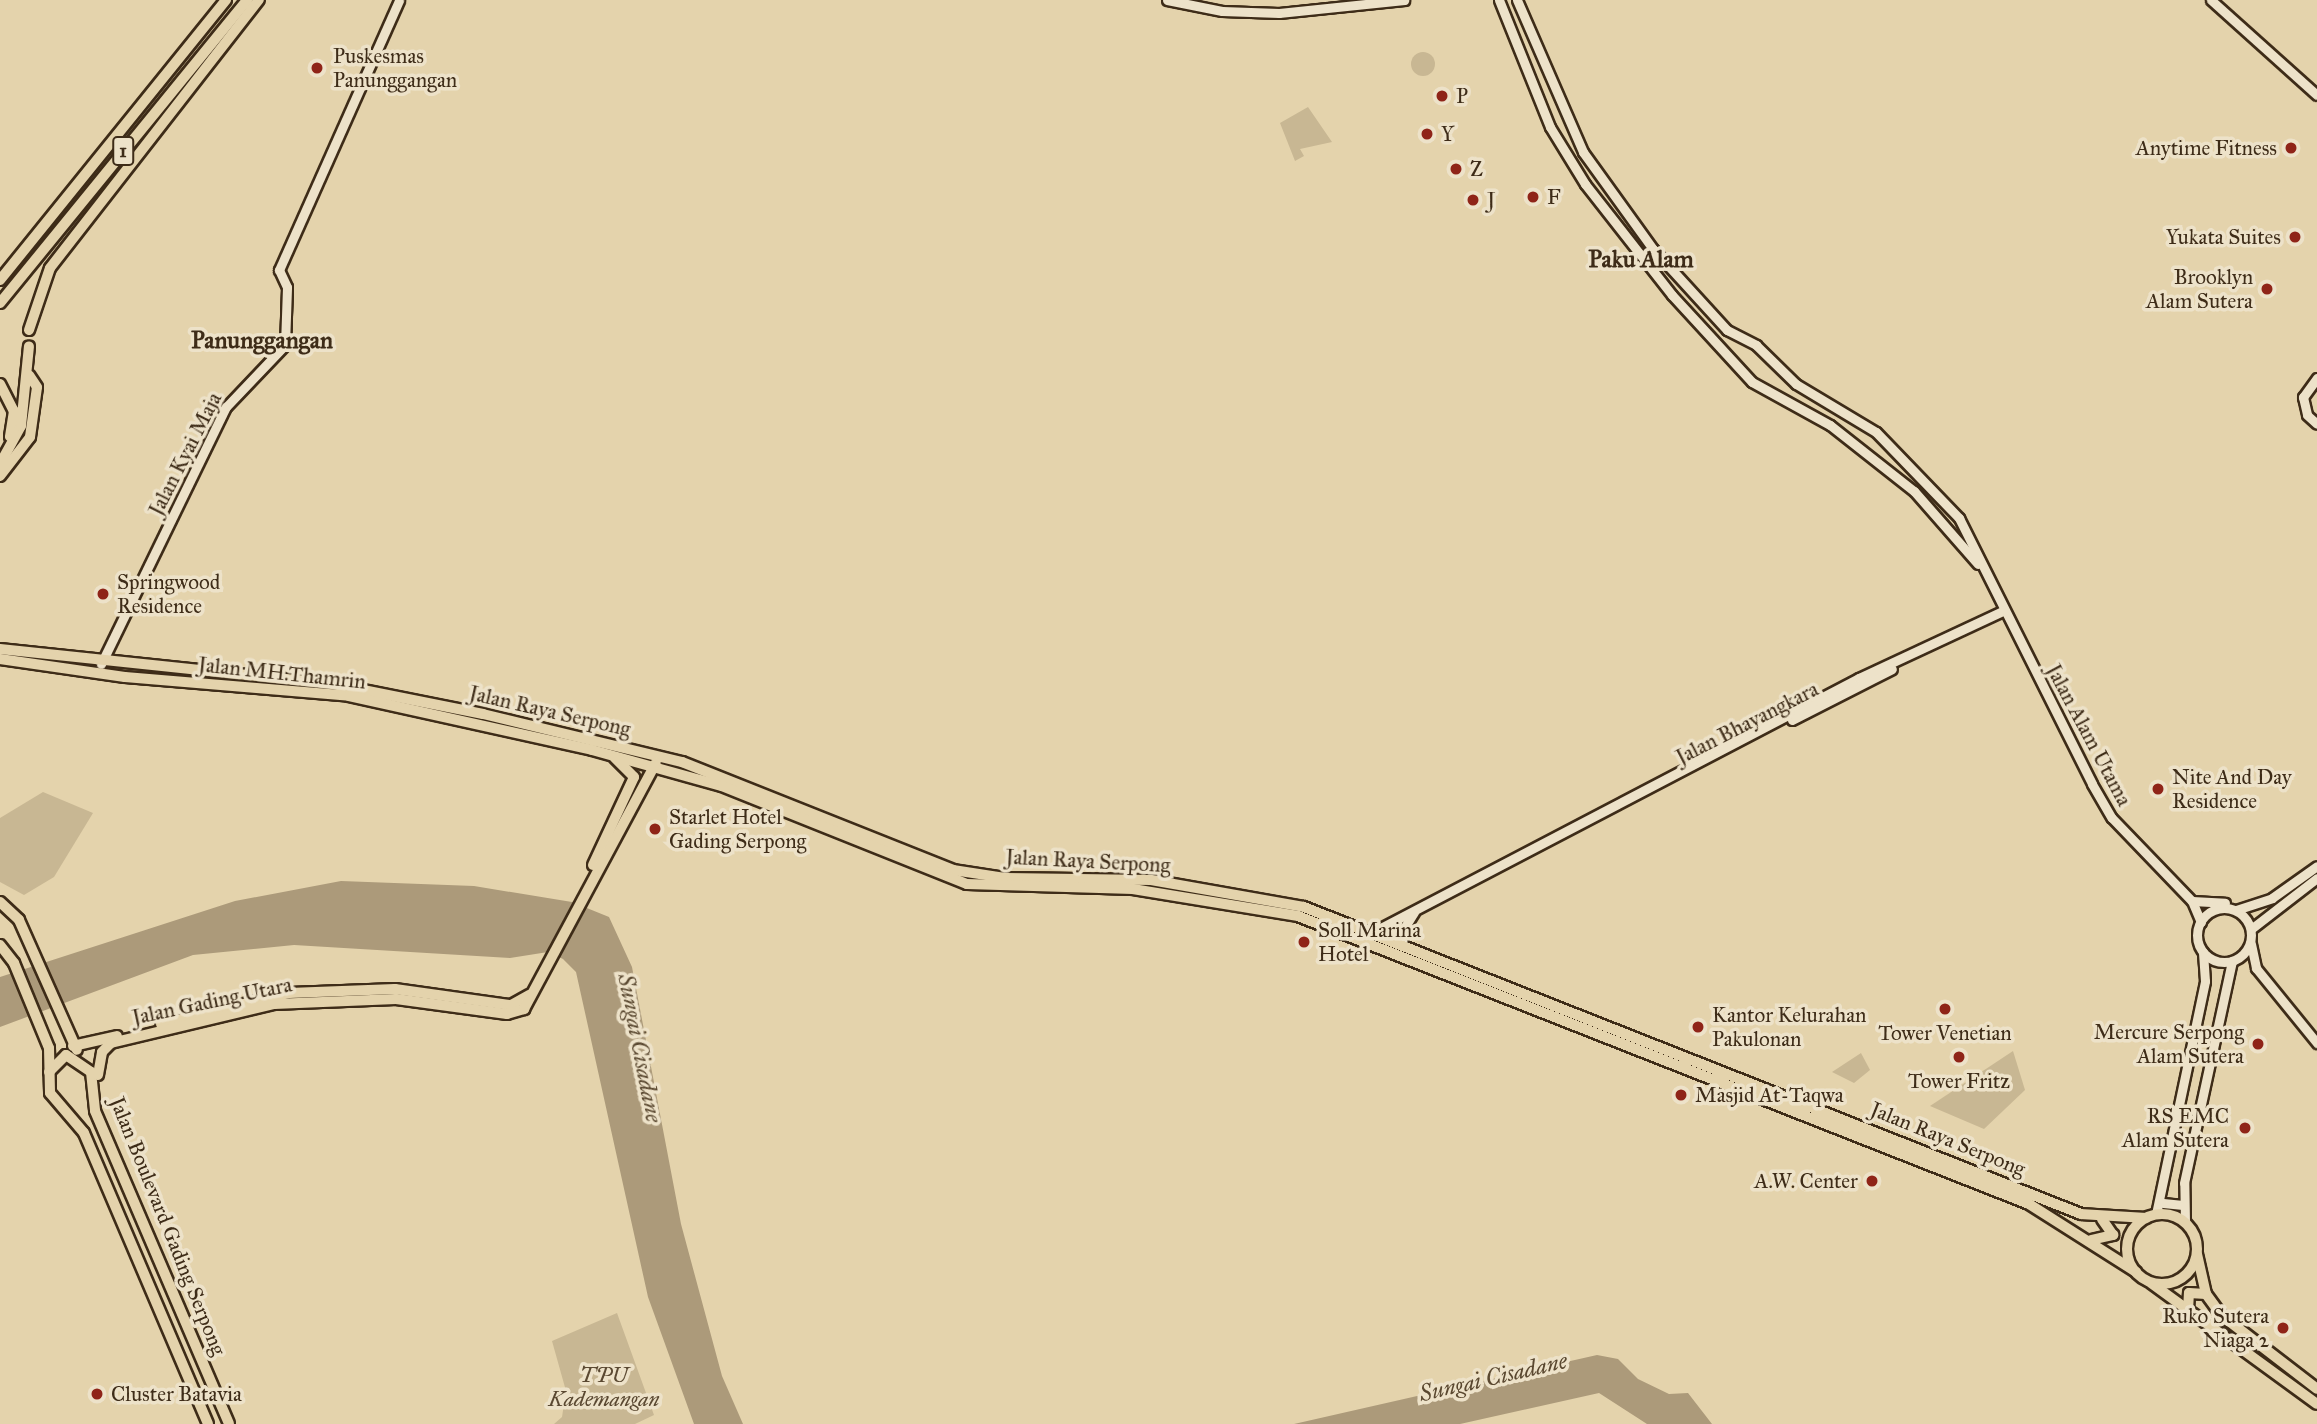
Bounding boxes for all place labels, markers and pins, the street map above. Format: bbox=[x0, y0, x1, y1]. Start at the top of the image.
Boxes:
place label: Puskesmas Panunggangan bbox=[333, 43, 457, 93]
marker: Puskesmas Panunggangan bbox=[307, 58, 327, 78]
place label: P bbox=[1456, 83, 1468, 109]
marker: P bbox=[1434, 88, 1450, 104]
place label: Y bbox=[1441, 121, 1454, 147]
marker: Y bbox=[1419, 126, 1435, 142]
place label: Anytime Fitness bbox=[2136, 135, 2277, 161]
marker: Anytime Fitness bbox=[2283, 140, 2299, 156]
place label: Z bbox=[1470, 156, 1483, 182]
marker: Z bbox=[1448, 161, 1464, 177]
place label: F bbox=[1547, 184, 1561, 210]
place label: J bbox=[1487, 187, 1495, 213]
marker: F bbox=[1525, 189, 1541, 205]
marker: J bbox=[1465, 192, 1481, 208]
place label: Yukata Suites bbox=[2166, 224, 2281, 250]
marker: Yukata Suites bbox=[2287, 229, 2303, 245]
place label: Brooklyn Alam Sutera bbox=[2146, 264, 2253, 314]
marker: Brooklyn Alam Sutera bbox=[2259, 281, 2275, 297]
place label: Springwood Residence bbox=[117, 569, 220, 619]
marker: Springwood Residence bbox=[95, 586, 111, 602]
place label: Nite And Day Residence bbox=[2172, 764, 2292, 814]
marker: Nite And Day Residence bbox=[2150, 781, 2166, 797]
place label: Starlet Hotel Gading Serpong bbox=[669, 804, 806, 854]
marker: Starlet Hotel Gading Serpong bbox=[647, 821, 663, 837]
place label: Soll Marina Hotel bbox=[1318, 917, 1421, 967]
marker: Soll Marina Hotel bbox=[1296, 934, 1312, 950]
marker: Tower Venetian bbox=[1937, 1001, 1953, 1017]
place label: Kantor Kelurahan Pakulonan bbox=[1712, 1002, 1866, 1052]
marker: Kantor Kelurahan Pakulonan bbox=[1690, 1019, 1706, 1035]
place label: Mercure Serpong Alam Sutera bbox=[2094, 1019, 2244, 1069]
place label: Tower Venetian bbox=[1878, 1020, 2012, 1046]
marker: Mercure Serpong Alam Sutera bbox=[2250, 1036, 2266, 1052]
marker: Tower Fritz bbox=[1951, 1049, 1967, 1065]
place label: Tower Fritz bbox=[1908, 1068, 2010, 1094]
place label: Masjid At-Taqwa bbox=[1695, 1082, 1844, 1108]
marker: Masjid At-Taqwa bbox=[1673, 1087, 1689, 1103]
place label: RS EMC Alam Sutera bbox=[2122, 1103, 2229, 1153]
marker: RS EMC Alam Sutera bbox=[2235, 1118, 2255, 1138]
place label: A.W. Center bbox=[1754, 1168, 1858, 1194]
marker: A.W. Center bbox=[1864, 1173, 1880, 1189]
place label: Ruko Sutera Niaga 2 bbox=[2162, 1303, 2269, 1353]
marker: Ruko Sutera Niaga 2 bbox=[2275, 1320, 2291, 1336]
place label: Cluster Batavia bbox=[111, 1381, 242, 1407]
marker: Cluster Batavia bbox=[89, 1386, 105, 1402]

